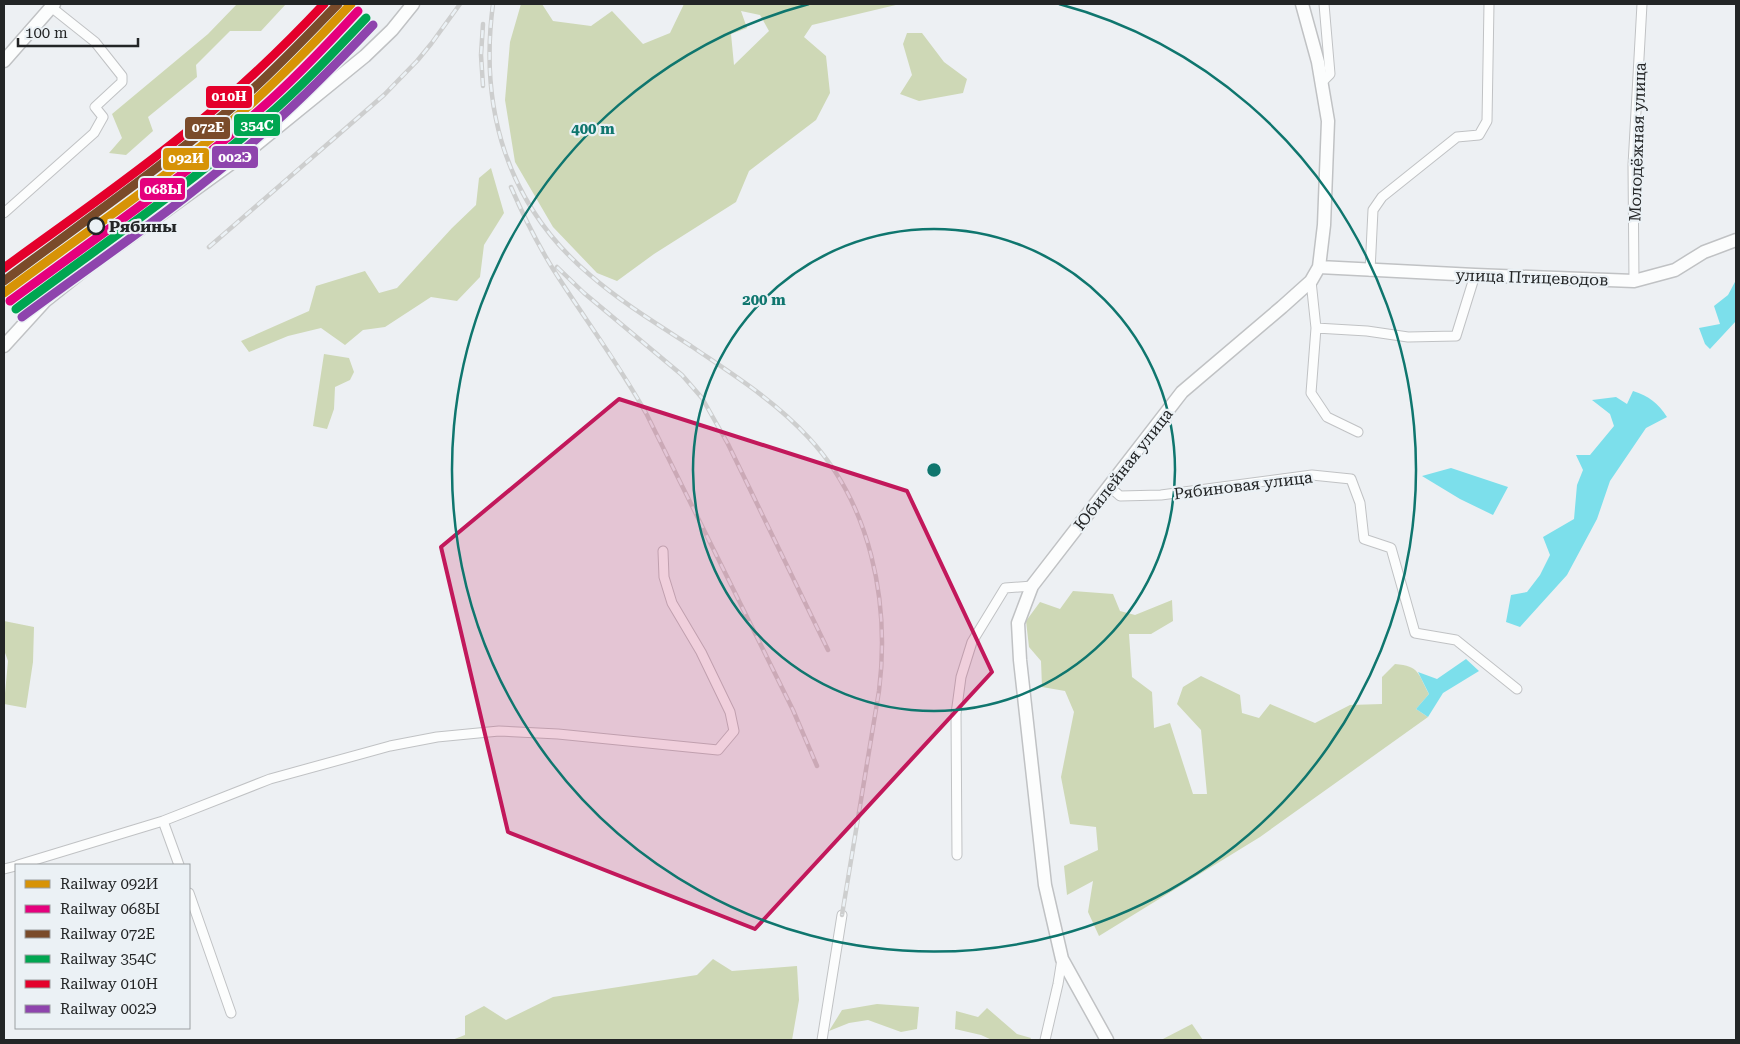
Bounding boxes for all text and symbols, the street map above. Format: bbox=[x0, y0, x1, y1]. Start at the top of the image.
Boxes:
scale bar bbox=[18, 15, 138, 47]
text: 100 m bbox=[25, 24, 68, 42]
street label: Молодёжная улица bbox=[1625, 62, 1650, 222]
line badge: 010Н bbox=[205, 85, 253, 109]
text: 010Н bbox=[211, 88, 247, 104]
line badge: 354С bbox=[233, 113, 281, 137]
line badge: 072Е bbox=[184, 116, 231, 140]
text: 354С bbox=[240, 117, 274, 133]
text: 072Е bbox=[192, 119, 224, 135]
text: 400 m bbox=[571, 120, 615, 138]
line badge: 002Э bbox=[211, 145, 259, 169]
line badge: 092И bbox=[162, 147, 210, 171]
text: 002Э bbox=[218, 149, 252, 165]
text: 092И bbox=[168, 150, 204, 166]
line badge: 068Ы bbox=[139, 177, 186, 201]
text: 068Ы bbox=[144, 181, 182, 197]
marker: Рябины bbox=[87, 217, 105, 235]
place label: Рябины bbox=[109, 217, 177, 236]
street label: улица Птицеводов bbox=[1455, 265, 1609, 290]
text: 200 m bbox=[742, 291, 786, 309]
street label: Юбилейная улица bbox=[1070, 404, 1177, 534]
centre of rings bbox=[925, 461, 943, 479]
street label: Рябиновая улица bbox=[1173, 468, 1314, 503]
legend bbox=[15, 864, 190, 1029]
text: Railway 092И bbox=[60, 875, 159, 893]
text: Railway 068Ы bbox=[60, 900, 160, 918]
text: Railway 072Е bbox=[60, 925, 155, 943]
text: Railway 354С bbox=[60, 950, 157, 968]
text: Railway 010Н bbox=[60, 975, 158, 993]
text: Railway 002Э bbox=[60, 1000, 157, 1018]

